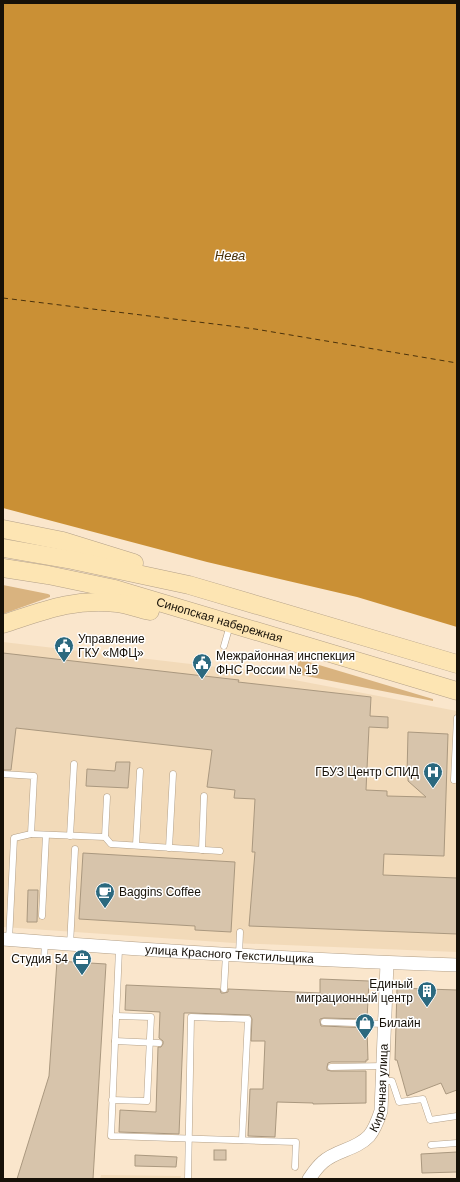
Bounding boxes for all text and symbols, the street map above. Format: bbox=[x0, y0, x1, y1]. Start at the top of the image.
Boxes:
water label: Нева bbox=[215, 248, 245, 263]
street label: Синопская набережная bbox=[155, 595, 284, 646]
place label: Управление ГКУ «МФЦ» bbox=[78, 632, 145, 660]
public building icon: Управление ГКУ «МФЦ» bbox=[53, 635, 75, 663]
place label: Межрайонная инспекция ФНС России № 15 bbox=[216, 649, 355, 677]
public building icon: Межрайонная инспекция ФНС России № 15 bbox=[191, 652, 213, 680]
hospital icon: ГБУЗ Центр СПИД bbox=[422, 761, 444, 789]
place label: ГБУЗ Центр СПИД bbox=[315, 765, 419, 779]
cafe icon: Baggins Coffee bbox=[94, 881, 116, 909]
place label: Baggins Coffee bbox=[119, 885, 201, 899]
street label: улица Красного Текстильщика bbox=[145, 942, 315, 966]
office icon: Студия 54 bbox=[71, 948, 93, 976]
place label: Студия 54 bbox=[11, 952, 68, 966]
place label: Единый миграционный центр bbox=[296, 977, 413, 1005]
building icon: Единый миграционный центр bbox=[416, 980, 438, 1008]
shop icon: Билайн bbox=[354, 1012, 376, 1040]
place label: Билайн bbox=[379, 1016, 421, 1030]
street label: Кирочная улица bbox=[366, 1043, 391, 1134]

